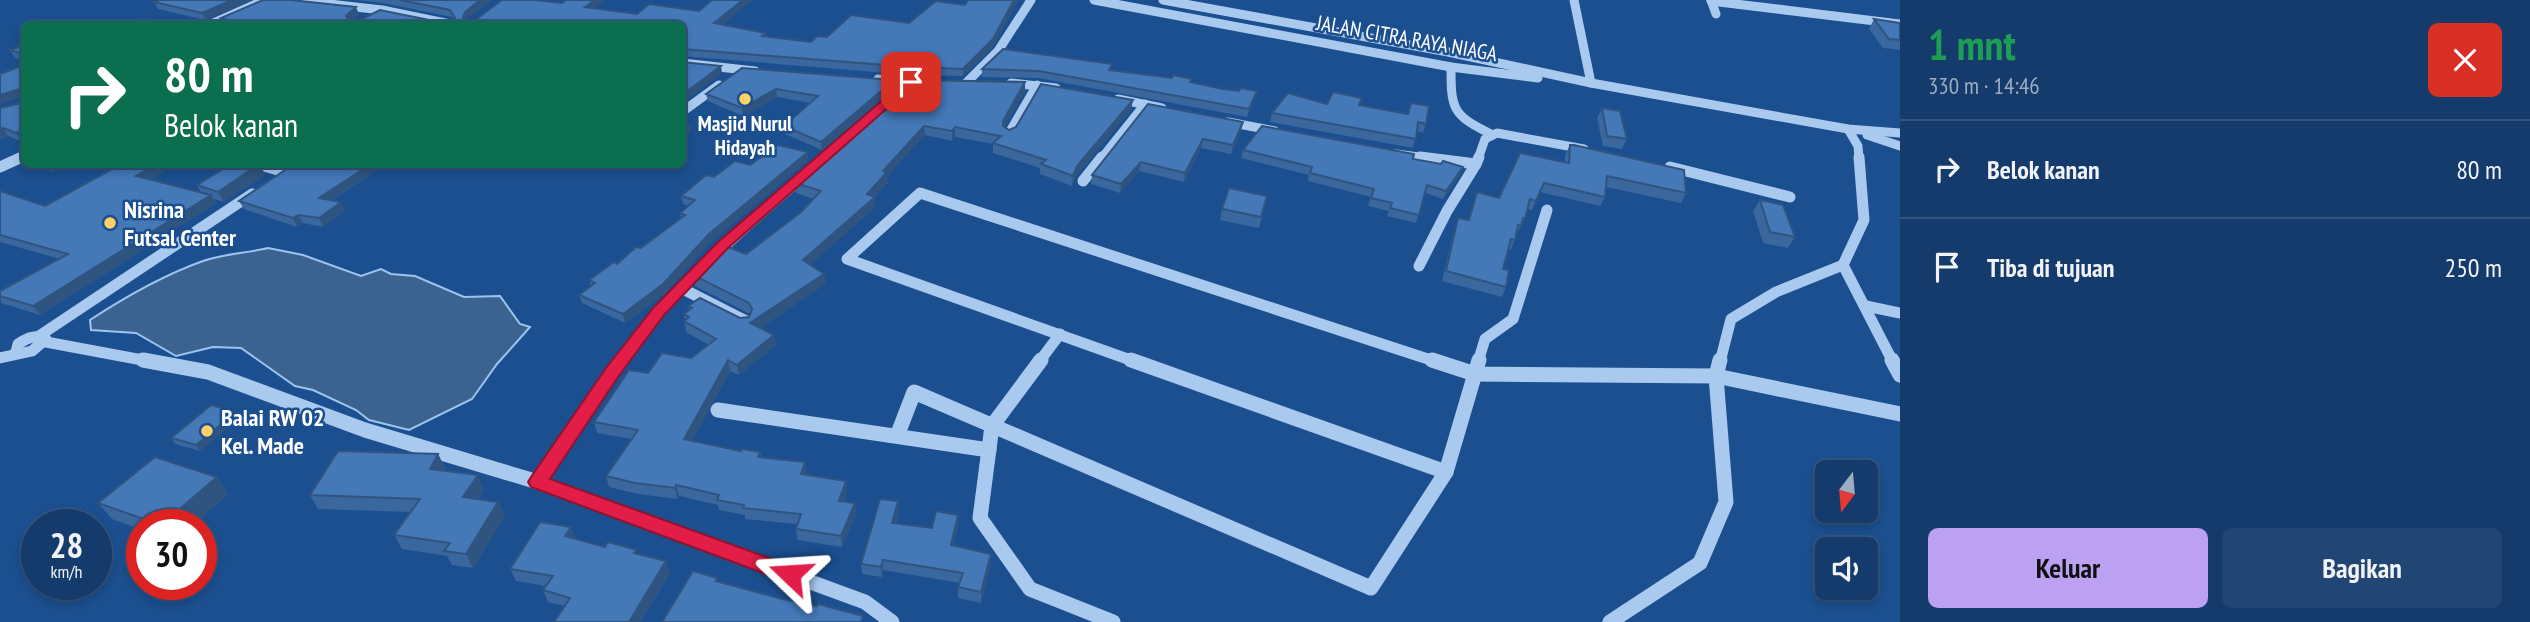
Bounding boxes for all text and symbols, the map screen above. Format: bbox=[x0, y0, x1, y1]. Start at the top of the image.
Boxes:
street label: JALAN CITRA RAYA NIAGA bbox=[1314, 9, 1500, 67]
text: 1 mnt bbox=[1928, 17, 2016, 72]
button: close bbox=[2428, 23, 2502, 97]
text: 80 m bbox=[164, 42, 253, 106]
icon: right bbox=[49, 49, 140, 140]
pin bbox=[881, 52, 941, 112]
icon: arrive bbox=[892, 63, 930, 101]
text: 330 m · 14:46 bbox=[1928, 71, 2040, 100]
marker: Masjid Nurul Hidayah bbox=[737, 91, 753, 107]
text: Belok kanan bbox=[164, 104, 298, 146]
place label: Masjid Nurul Hidayah bbox=[698, 110, 793, 161]
icon: right bbox=[1928, 150, 1966, 188]
text: Belok kanan bbox=[1987, 153, 2100, 186]
text: 80 m bbox=[2456, 153, 2502, 186]
place label: Nisrina Futsal Center bbox=[124, 194, 237, 253]
marker: Nisrina Futsal Center bbox=[102, 215, 118, 231]
icon: arrive bbox=[1928, 248, 1966, 286]
text: Tiba di tujuan bbox=[1987, 251, 2115, 284]
text: 250 m bbox=[2444, 251, 2502, 284]
place label: Balai RW 02 Kel. Made bbox=[221, 402, 325, 461]
marker: Balai RW 02 Kel. Made bbox=[199, 423, 215, 439]
north arrow bbox=[1815, 460, 1878, 523]
map controls bbox=[1815, 460, 1878, 600]
speed limit sign: 30 bbox=[126, 509, 217, 600]
text: 28 bbox=[50, 522, 83, 568]
button: Keluar bbox=[1928, 528, 2208, 608]
button: Bagikan bbox=[2222, 528, 2502, 608]
position arrow bbox=[753, 537, 827, 611]
button: sound bbox=[1815, 537, 1878, 600]
text: km/h bbox=[51, 560, 82, 583]

